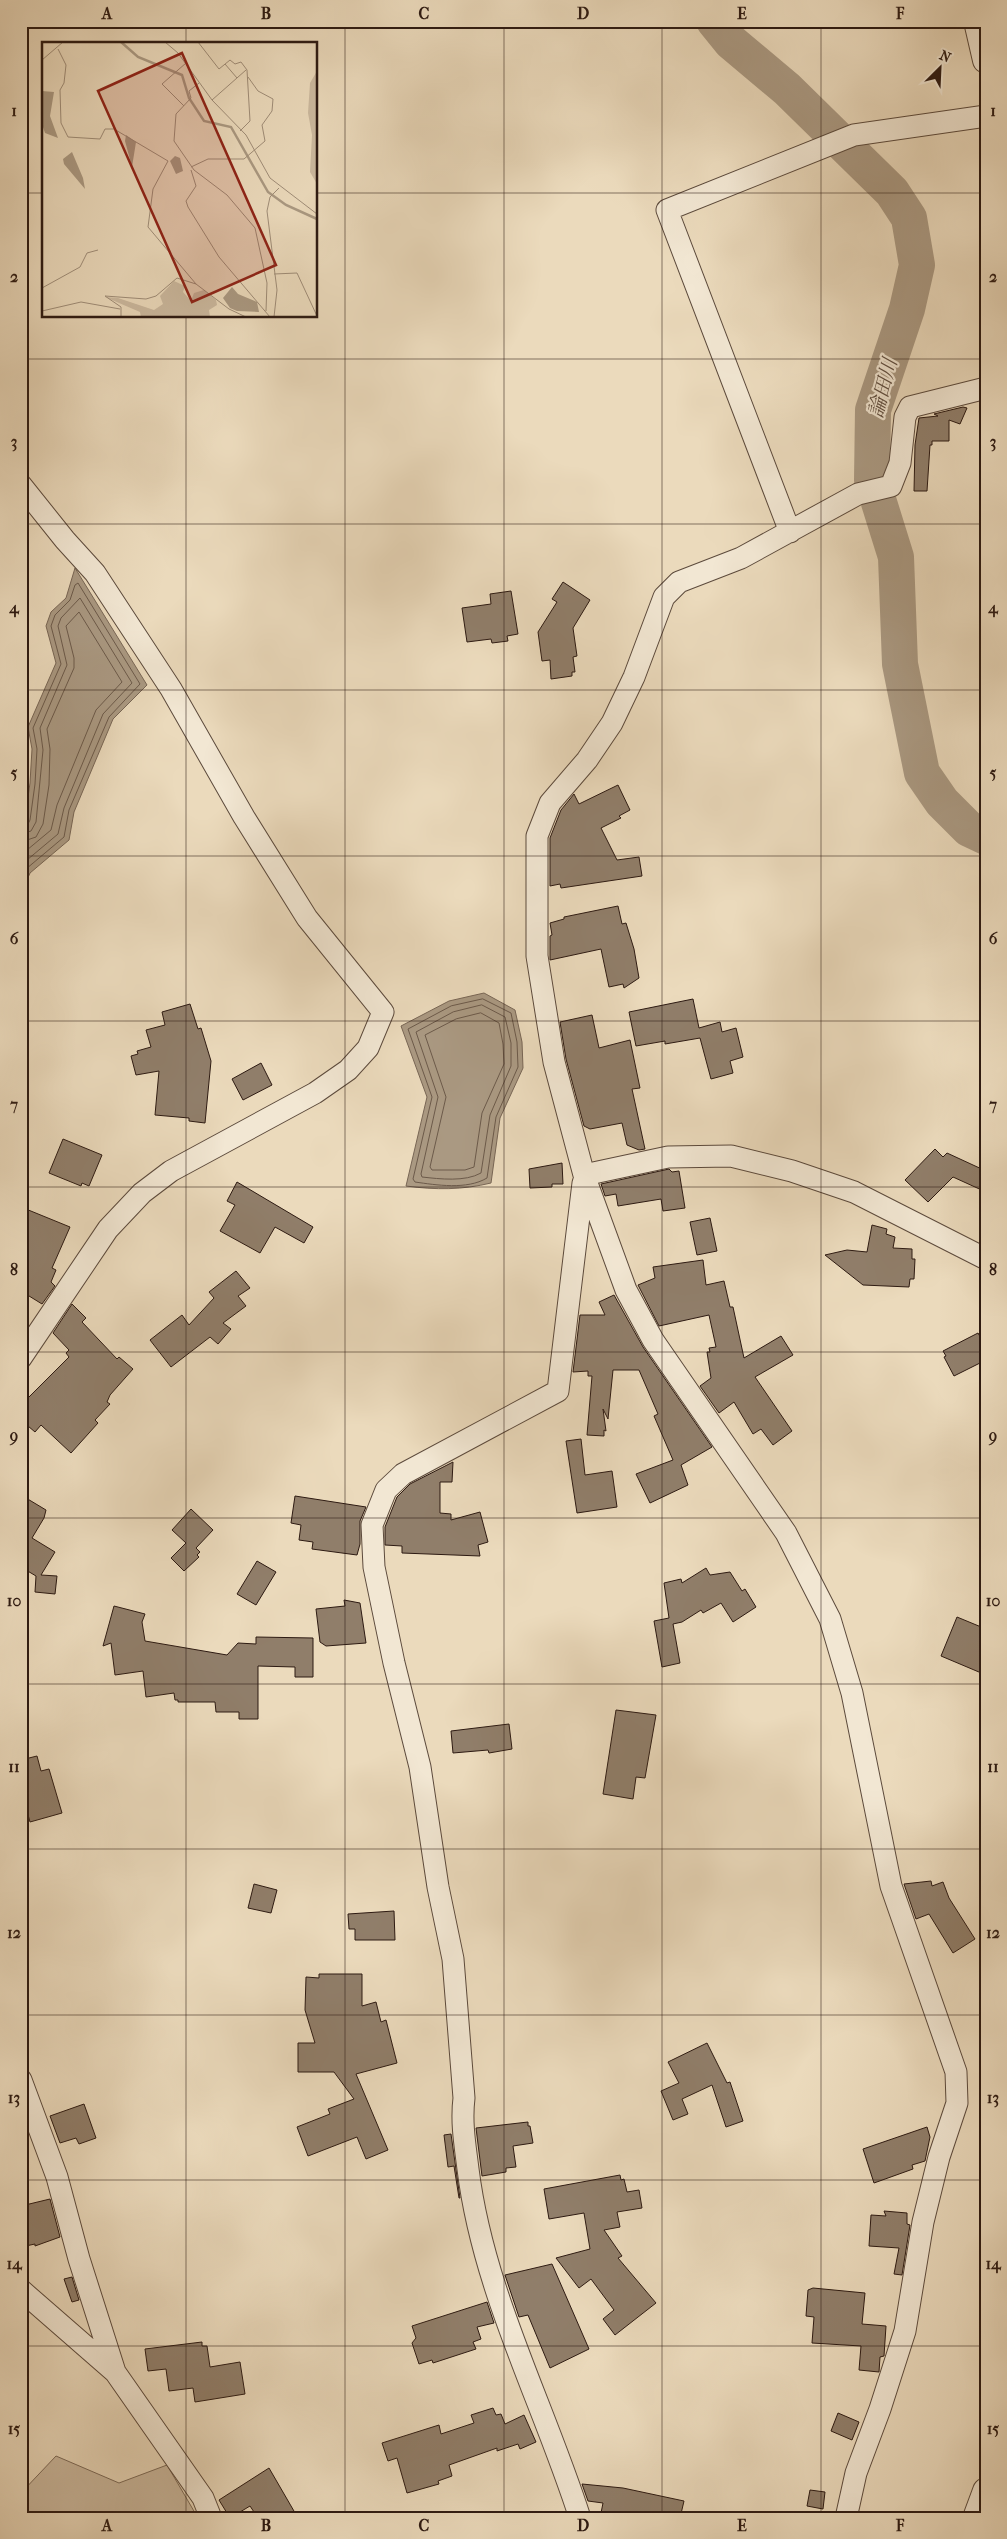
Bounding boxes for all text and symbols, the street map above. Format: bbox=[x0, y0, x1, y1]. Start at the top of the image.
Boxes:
text: A bbox=[101, 4, 113, 23]
text: B bbox=[261, 4, 271, 23]
text: C bbox=[419, 4, 430, 23]
text: D bbox=[577, 4, 589, 23]
text: E bbox=[737, 4, 747, 23]
text: F bbox=[895, 4, 905, 23]
inset map bbox=[42, 42, 318, 318]
north arrow bbox=[914, 42, 964, 92]
text: N bbox=[937, 47, 954, 67]
text: 1 bbox=[11, 101, 17, 120]
text: 1 bbox=[990, 101, 996, 120]
text: 2 bbox=[10, 267, 18, 286]
text: 2 bbox=[989, 267, 997, 286]
water label: 論田川 bbox=[864, 354, 902, 420]
text: 3 bbox=[11, 432, 17, 452]
text: 3 bbox=[990, 432, 996, 452]
text: 4 bbox=[8, 598, 20, 618]
text: 4 bbox=[987, 598, 999, 618]
text: 5 bbox=[11, 763, 18, 782]
text: 5 bbox=[990, 763, 997, 782]
text: 6 bbox=[10, 929, 19, 948]
text: 6 bbox=[989, 929, 998, 948]
text: 7 bbox=[9, 1095, 18, 1114]
text: 7 bbox=[988, 1095, 997, 1114]
text: 8 bbox=[10, 1260, 18, 1279]
text: 8 bbox=[989, 1260, 997, 1279]
text: 9 bbox=[9, 1426, 18, 1446]
text: 9 bbox=[988, 1426, 997, 1446]
text: 10 bbox=[7, 1591, 21, 1610]
text: 10 bbox=[986, 1591, 1000, 1610]
text: 11 bbox=[8, 1757, 20, 1776]
text: 11 bbox=[987, 1757, 999, 1776]
text: 12 bbox=[7, 1923, 21, 1942]
text: 12 bbox=[986, 1923, 1000, 1942]
text: 13 bbox=[8, 2088, 20, 2108]
text: 13 bbox=[987, 2088, 999, 2108]
text: 14 bbox=[6, 2254, 23, 2274]
text: 14 bbox=[985, 2254, 1002, 2274]
text: 15 bbox=[8, 2419, 20, 2438]
text: 15 bbox=[987, 2419, 999, 2438]
text: A bbox=[101, 2516, 113, 2535]
text: B bbox=[261, 2516, 271, 2535]
text: C bbox=[419, 2516, 430, 2535]
text: D bbox=[577, 2516, 589, 2535]
text: E bbox=[737, 2516, 747, 2535]
text: F bbox=[895, 2516, 905, 2535]

